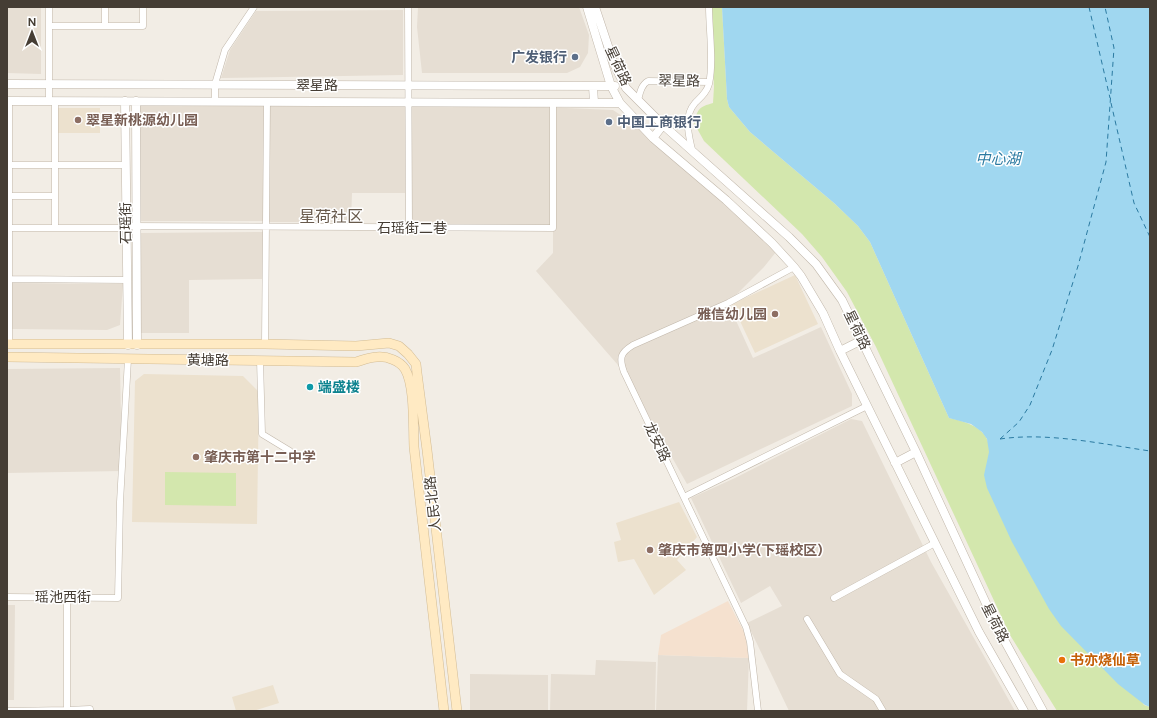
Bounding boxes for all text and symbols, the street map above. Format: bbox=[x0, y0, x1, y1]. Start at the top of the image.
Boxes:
north arrow bbox=[12, 12, 52, 52]
text: N bbox=[28, 16, 36, 29]
street label: 星荷路 bbox=[601, 43, 635, 89]
place label: 广发银行 bbox=[511, 49, 567, 66]
marker: 广发银行 bbox=[570, 52, 580, 62]
street label: 翠星路 bbox=[658, 72, 700, 90]
street label: 翠星路 bbox=[296, 77, 338, 94]
place label: 翠星新桃源幼儿园 bbox=[86, 112, 198, 129]
place label: 中国工商银行 bbox=[617, 114, 701, 131]
marker: 翠星新桃源幼儿园 bbox=[73, 115, 83, 125]
marker: 中国工商银行 bbox=[604, 117, 614, 127]
water label: 中心湖 bbox=[975, 150, 1022, 168]
street label: 石瑶街 bbox=[117, 202, 135, 244]
district label: 星荷社区 bbox=[299, 207, 363, 226]
street label: 石瑶街二巷 bbox=[377, 220, 447, 237]
place label: 雅信幼儿园 bbox=[697, 306, 767, 323]
street label: 星荷路 bbox=[840, 307, 874, 353]
marker: 雅信幼儿园 bbox=[770, 309, 780, 319]
street label: 黄塘路 bbox=[187, 352, 229, 369]
place label: 端盛楼 bbox=[318, 379, 360, 396]
marker: 端盛楼 bbox=[305, 382, 315, 392]
street label: 龙安路 bbox=[640, 419, 674, 465]
place label: 肇庆市第十二中学 bbox=[204, 449, 316, 466]
marker: 肇庆市第十二中学 bbox=[191, 452, 201, 462]
street label: 人民北路 bbox=[422, 475, 444, 533]
place label: 肇庆市第四小学(下瑶校区) bbox=[658, 542, 823, 559]
marker: 肇庆市第四小学(下瑶校区) bbox=[645, 545, 655, 555]
street label: 瑶池西街 bbox=[35, 589, 91, 606]
street label: 星荷路 bbox=[978, 600, 1012, 646]
place label: 书亦烧仙草 bbox=[1070, 652, 1140, 669]
marker: 书亦烧仙草 bbox=[1057, 655, 1067, 665]

